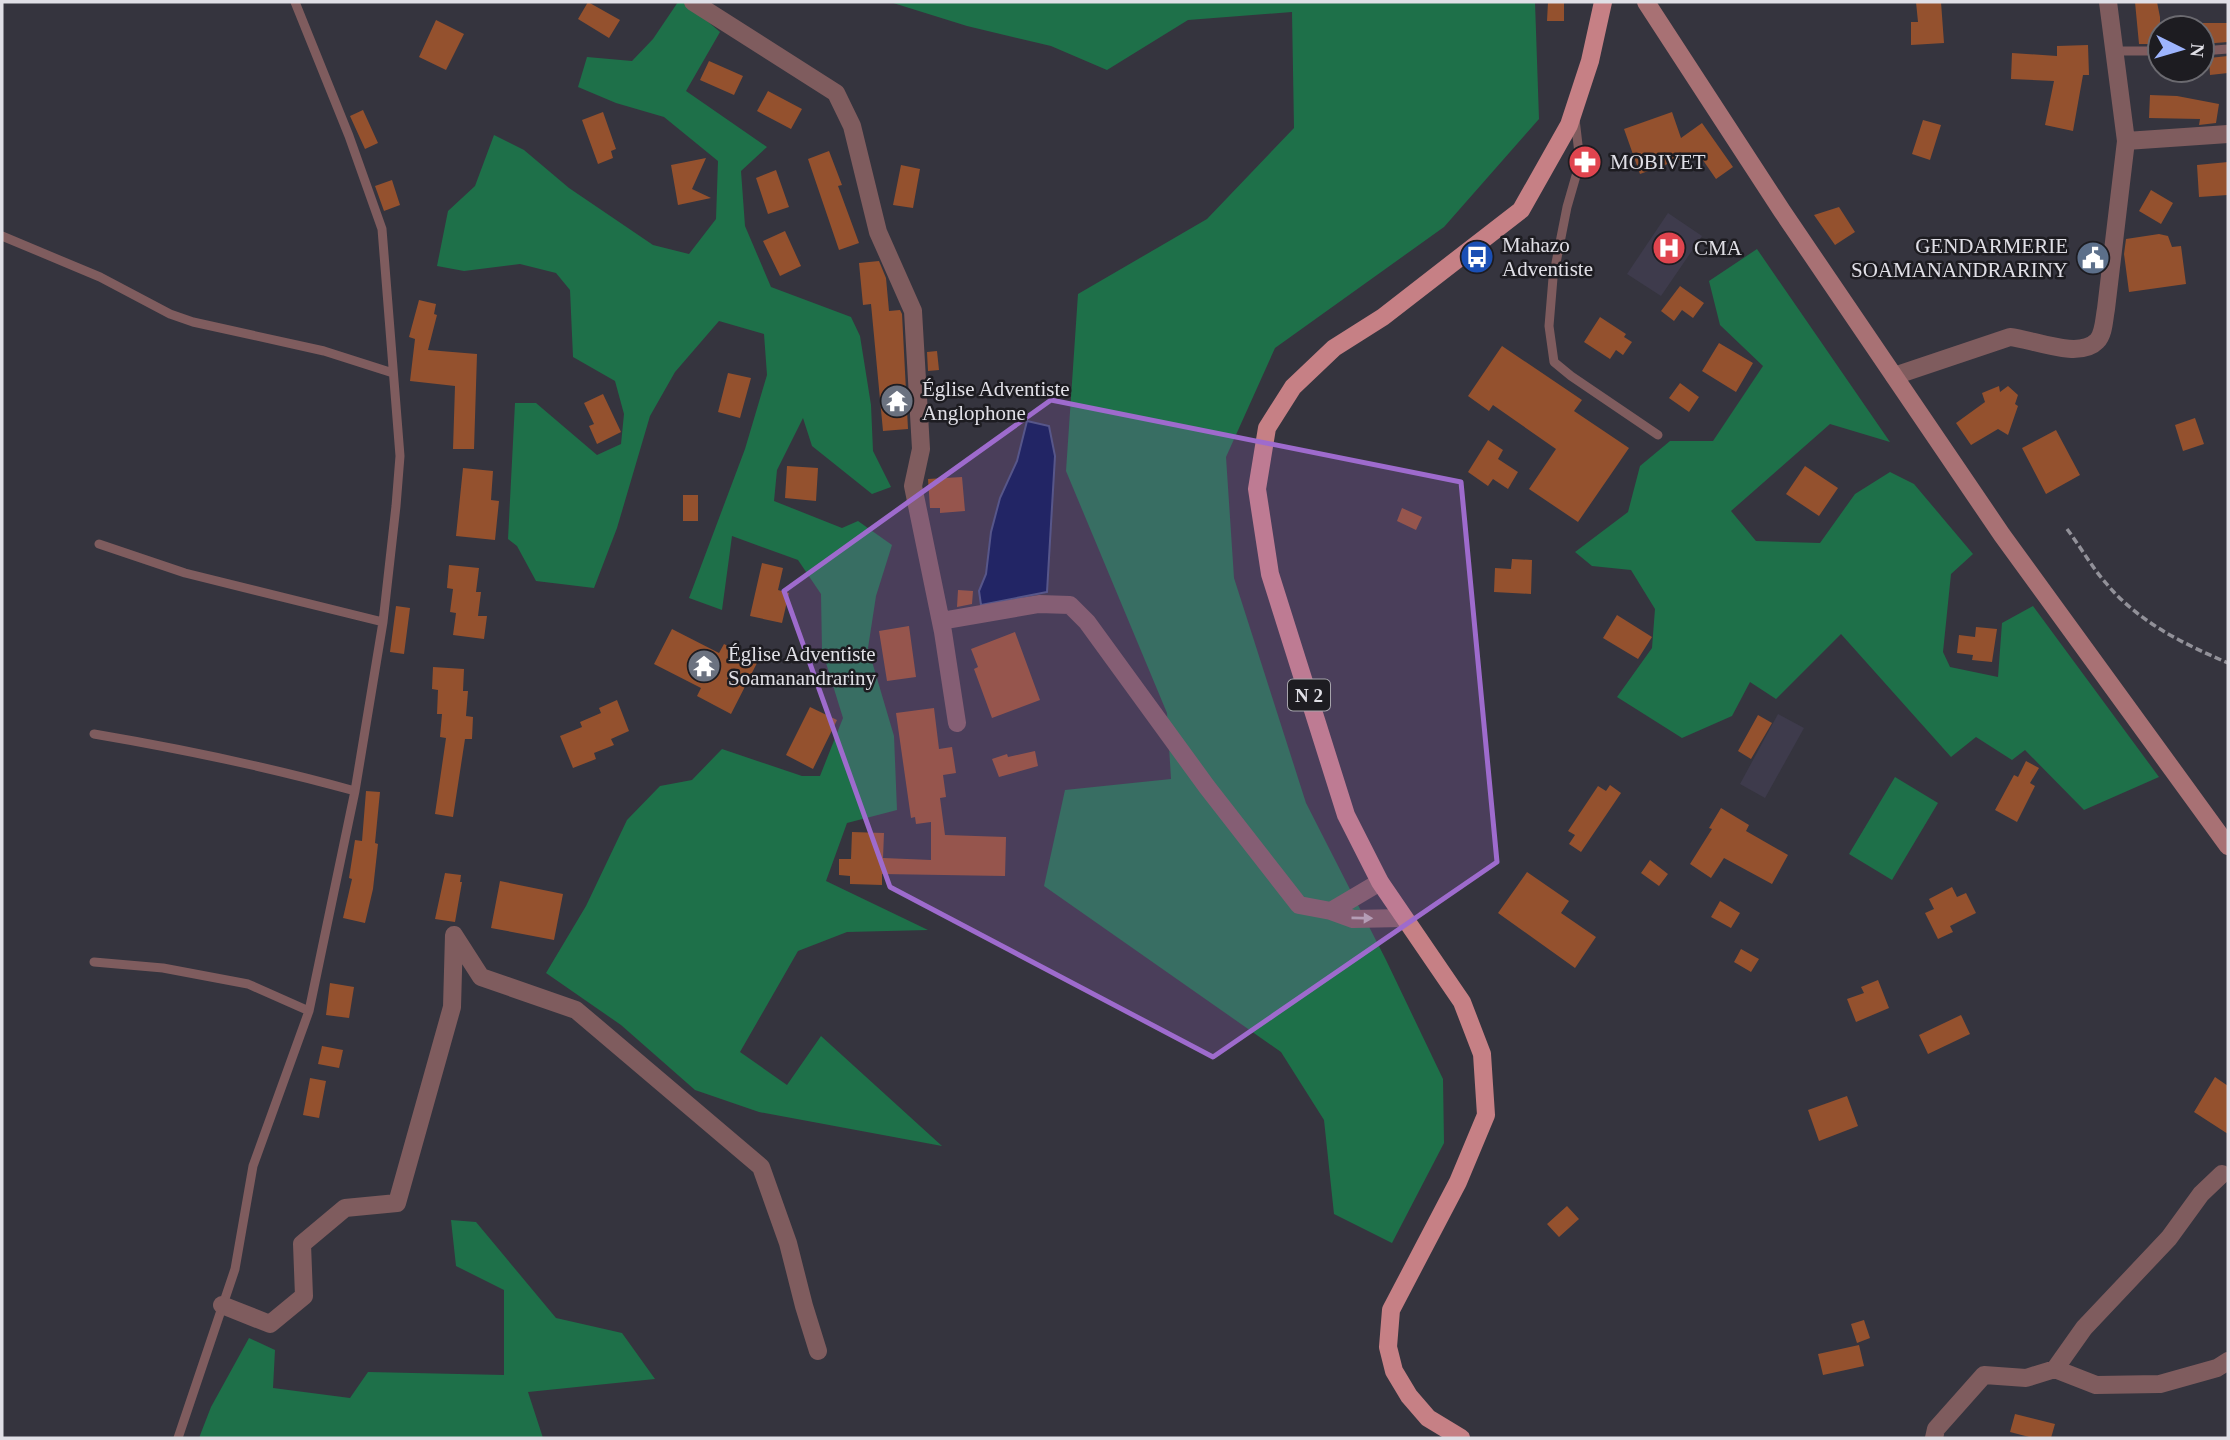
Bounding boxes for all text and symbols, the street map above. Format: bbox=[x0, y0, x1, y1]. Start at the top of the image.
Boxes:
north arrow bbox=[2146, 14, 2216, 84]
text: N bbox=[2186, 43, 2208, 58]
pharmacy icon: MOBIVET bbox=[1566, 143, 1604, 181]
place label: MOBIVET bbox=[1610, 150, 1706, 174]
hospital icon: CMA bbox=[1650, 229, 1688, 267]
place label: Mahazo Adventiste bbox=[1502, 233, 1593, 281]
place label: GENDARMERIE SOAMANANDRARINY bbox=[1851, 234, 2068, 282]
place label: CMA bbox=[1694, 236, 1743, 260]
bus stop icon: Mahazo Adventiste bbox=[1458, 238, 1496, 276]
public building icon: GENDARMERIE SOAMANANDRARINY bbox=[2074, 239, 2112, 277]
place label: Église Adventiste Anglophone bbox=[922, 377, 1070, 425]
temple icon: Église Adventiste Anglophone bbox=[878, 382, 916, 420]
place label: Église Adventiste Soamanandrariny bbox=[728, 642, 877, 690]
temple icon: Église Adventiste Soamanandrariny bbox=[685, 647, 723, 685]
road number: N 2 bbox=[1288, 680, 1330, 710]
one-way arrow bbox=[1352, 913, 1374, 924]

